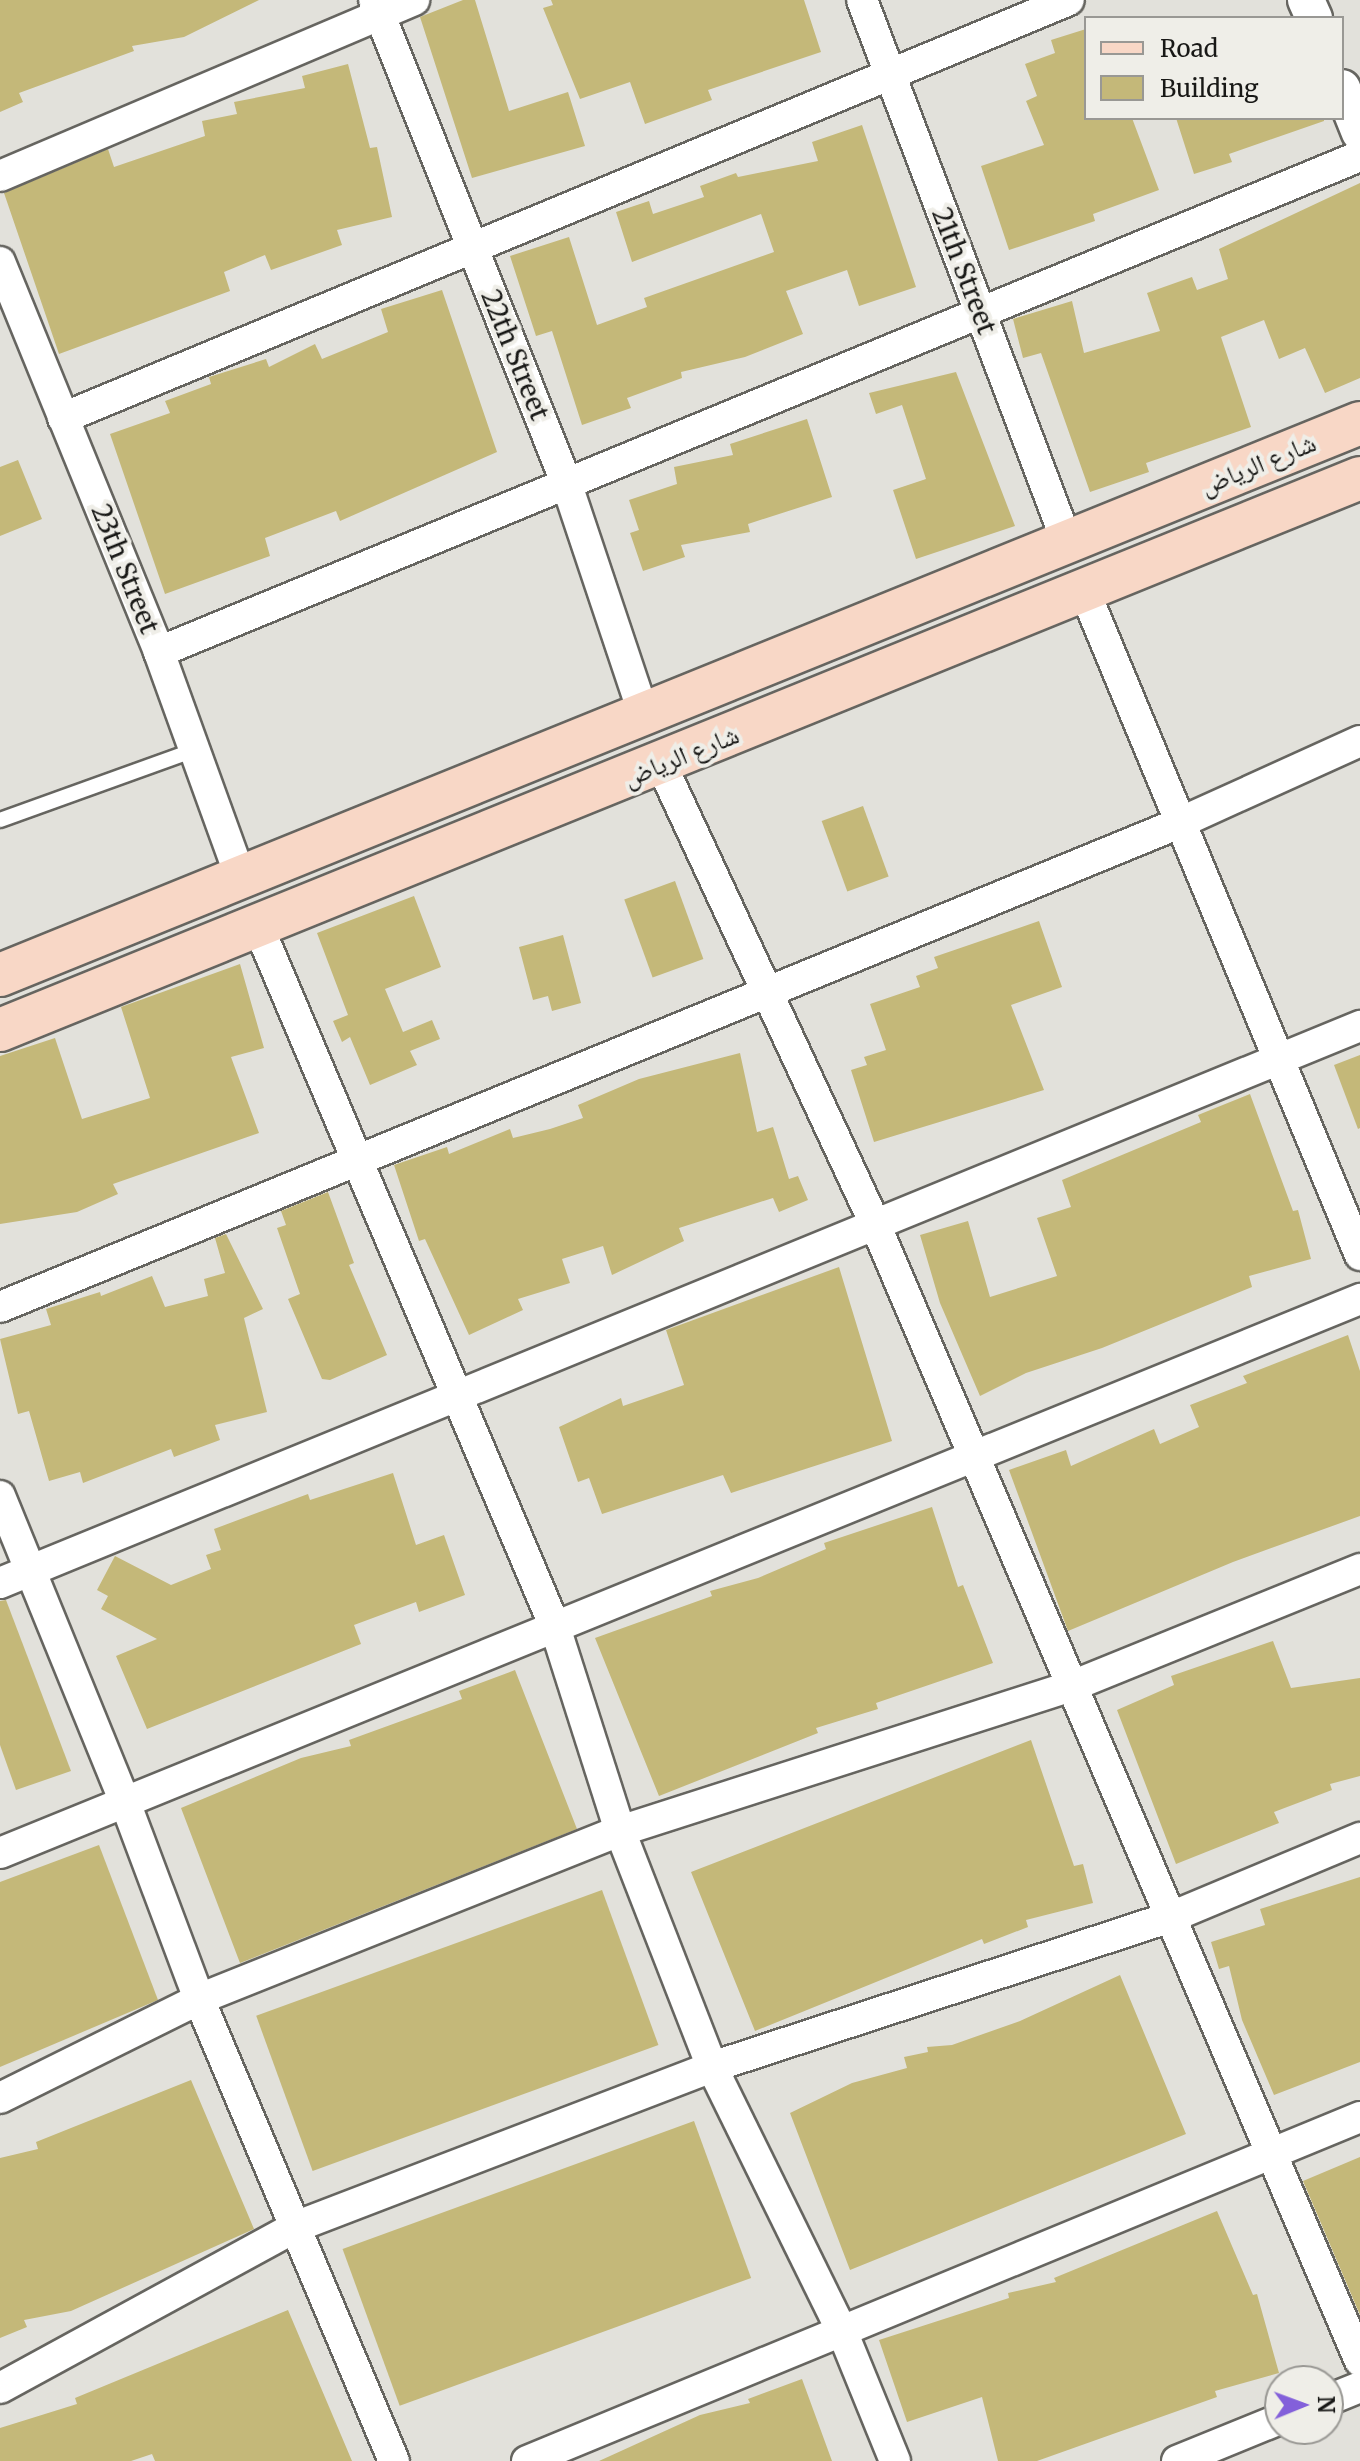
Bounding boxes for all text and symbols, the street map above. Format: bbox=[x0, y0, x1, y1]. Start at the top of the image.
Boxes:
legend bbox=[1084, 16, 1344, 120]
text: Road bbox=[1160, 33, 1218, 64]
text: Building bbox=[1160, 73, 1259, 104]
street label: 21th Street bbox=[926, 203, 1002, 339]
street label: 22th Street bbox=[475, 285, 555, 425]
street label: شارع الرياض bbox=[1196, 427, 1320, 501]
street label: 23th Street bbox=[85, 500, 165, 638]
street label: شارع الرياض bbox=[619, 719, 743, 793]
north arrow bbox=[1264, 2365, 1344, 2445]
text: N bbox=[1312, 2396, 1340, 2414]

